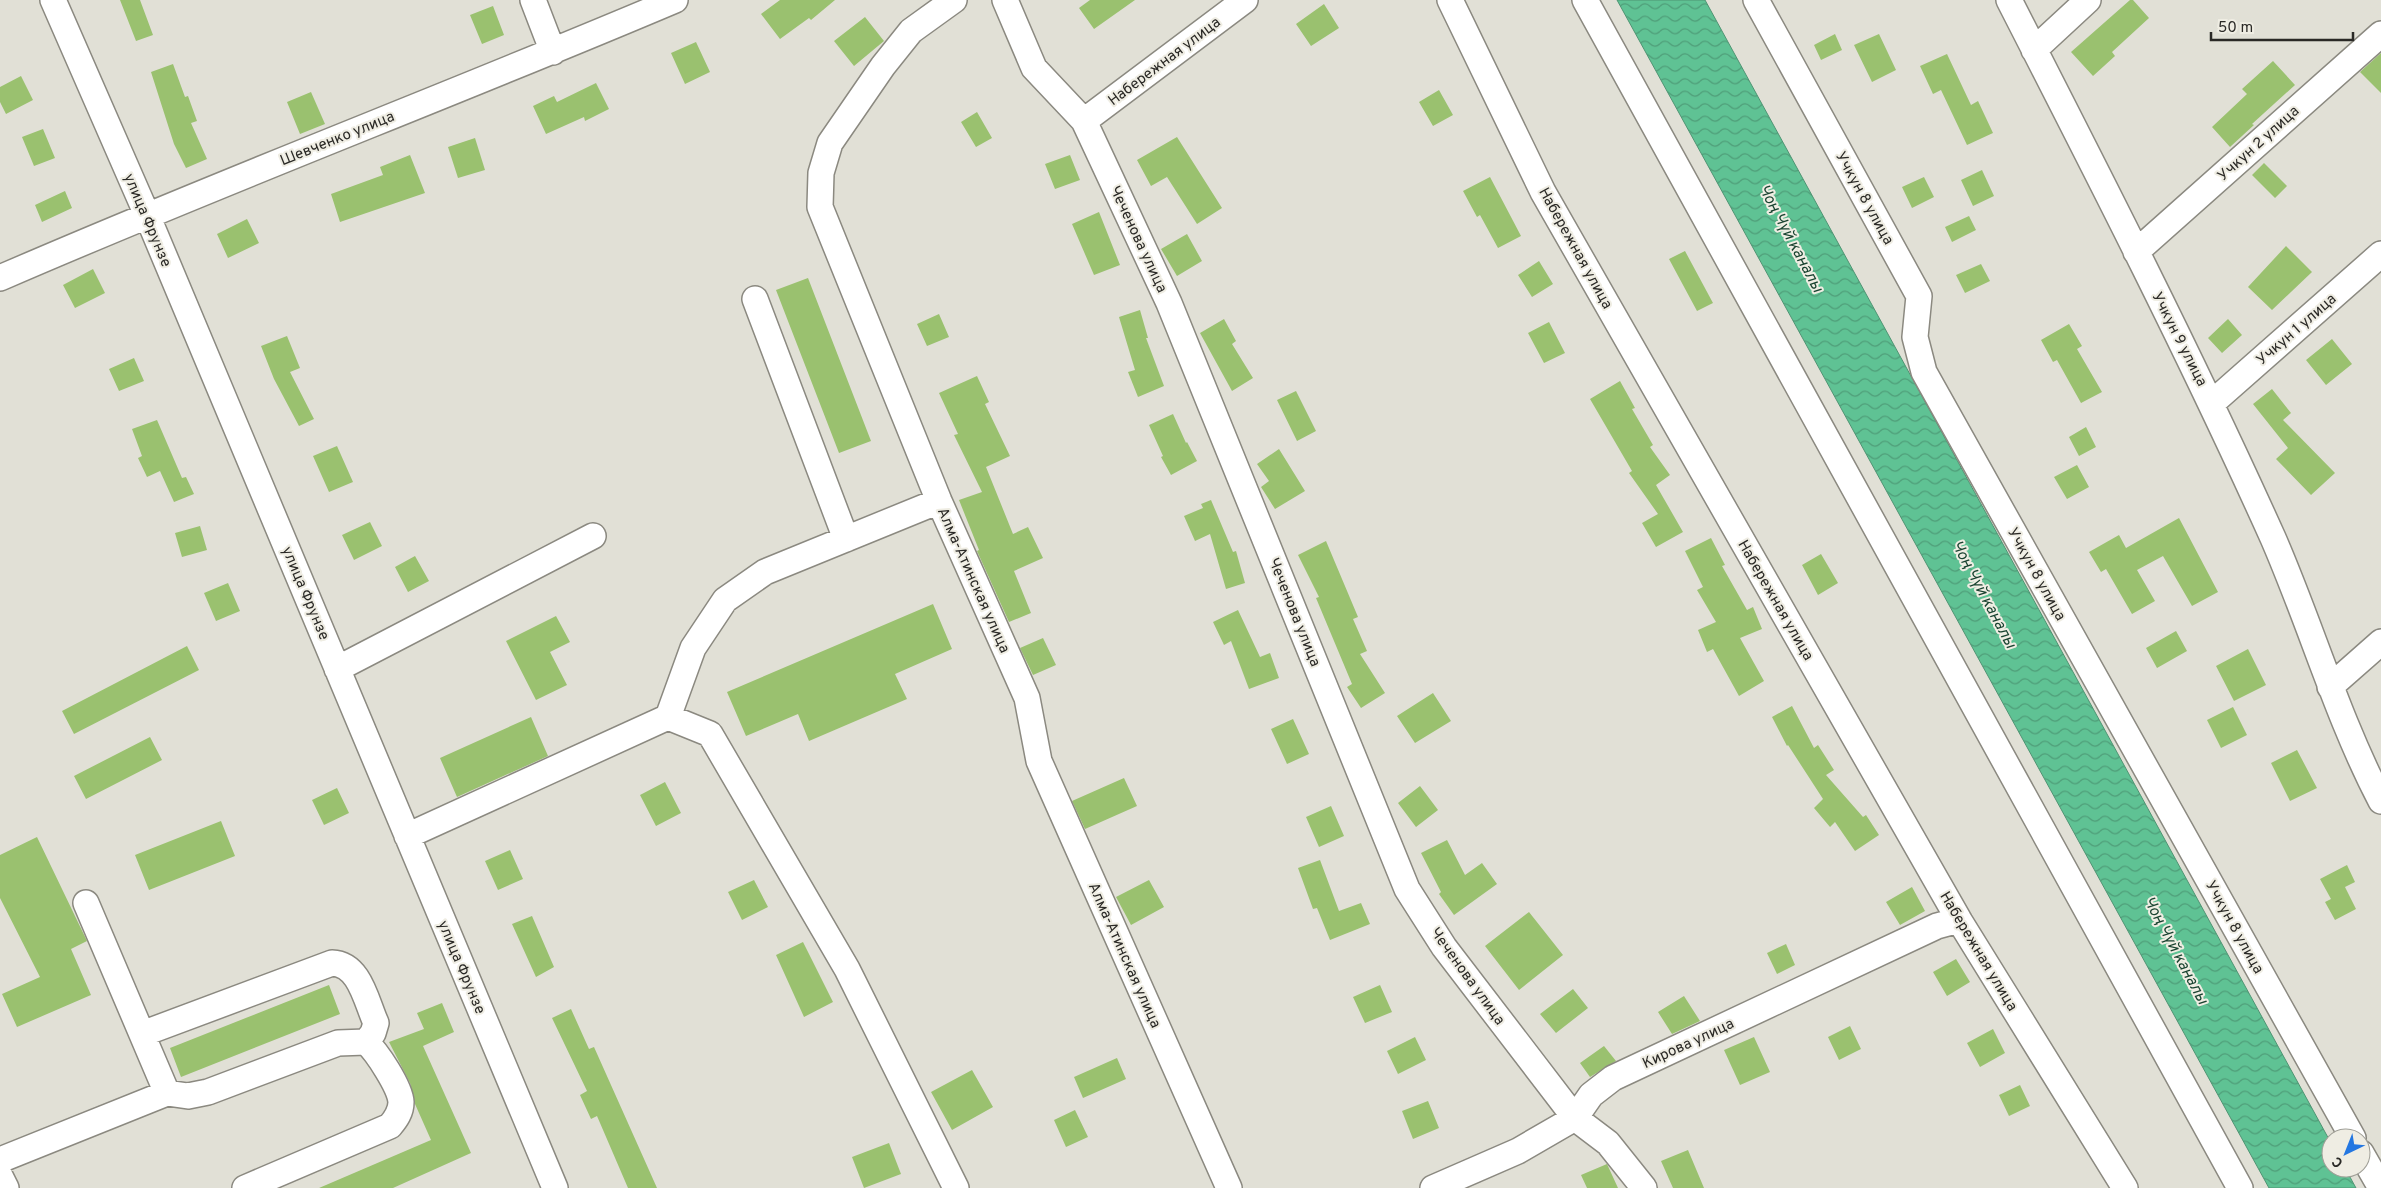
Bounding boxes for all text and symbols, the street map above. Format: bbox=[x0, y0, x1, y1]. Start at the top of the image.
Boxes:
scale bar bbox=[2211, 10, 2354, 42]
street label: Набережная улица bbox=[1105, 14, 1225, 111]
text: 50 m bbox=[2218, 19, 2253, 38]
street label: Учкун 2 улица bbox=[2214, 102, 2304, 186]
street label: Шевченко улица bbox=[278, 108, 398, 171]
street label: Учкун 8 улица bbox=[1830, 149, 1897, 249]
street label: улица Фрунзе bbox=[118, 171, 175, 270]
water label: Чоң Чүй каналы bbox=[1753, 182, 1828, 297]
street label: Чеченова улица bbox=[1105, 183, 1171, 296]
street label: Набережная улица bbox=[1533, 185, 1616, 313]
street label: Учкун 9 улица bbox=[2147, 289, 2211, 390]
street label: Учкун 1 улица bbox=[2253, 290, 2341, 370]
street label: Алма-Атинская улица bbox=[932, 505, 1013, 656]
street label: Учкун 8 улица bbox=[2002, 525, 2069, 625]
street label: Набережная улица bbox=[1732, 537, 1817, 664]
water label: Чоң Чүй каналы bbox=[1946, 538, 2021, 653]
street label: улица Фрунзе bbox=[276, 544, 333, 643]
street label: Чеченова улица bbox=[1263, 555, 1324, 670]
street label: Учкун 8 улица bbox=[2200, 878, 2267, 978]
street label: Алма-Атинская улица bbox=[1083, 880, 1164, 1031]
street label: Набережная улица bbox=[1935, 889, 2021, 1015]
water label: Чоң Чүй каналы bbox=[2138, 894, 2213, 1009]
street label: улица Фрунзе bbox=[432, 918, 489, 1017]
street label: Чеченова улица bbox=[1425, 924, 1509, 1029]
street label: Кирова улица bbox=[1640, 1015, 1737, 1074]
north arrow bbox=[2321, 1128, 2371, 1178]
text: С bbox=[2329, 1152, 2347, 1171]

